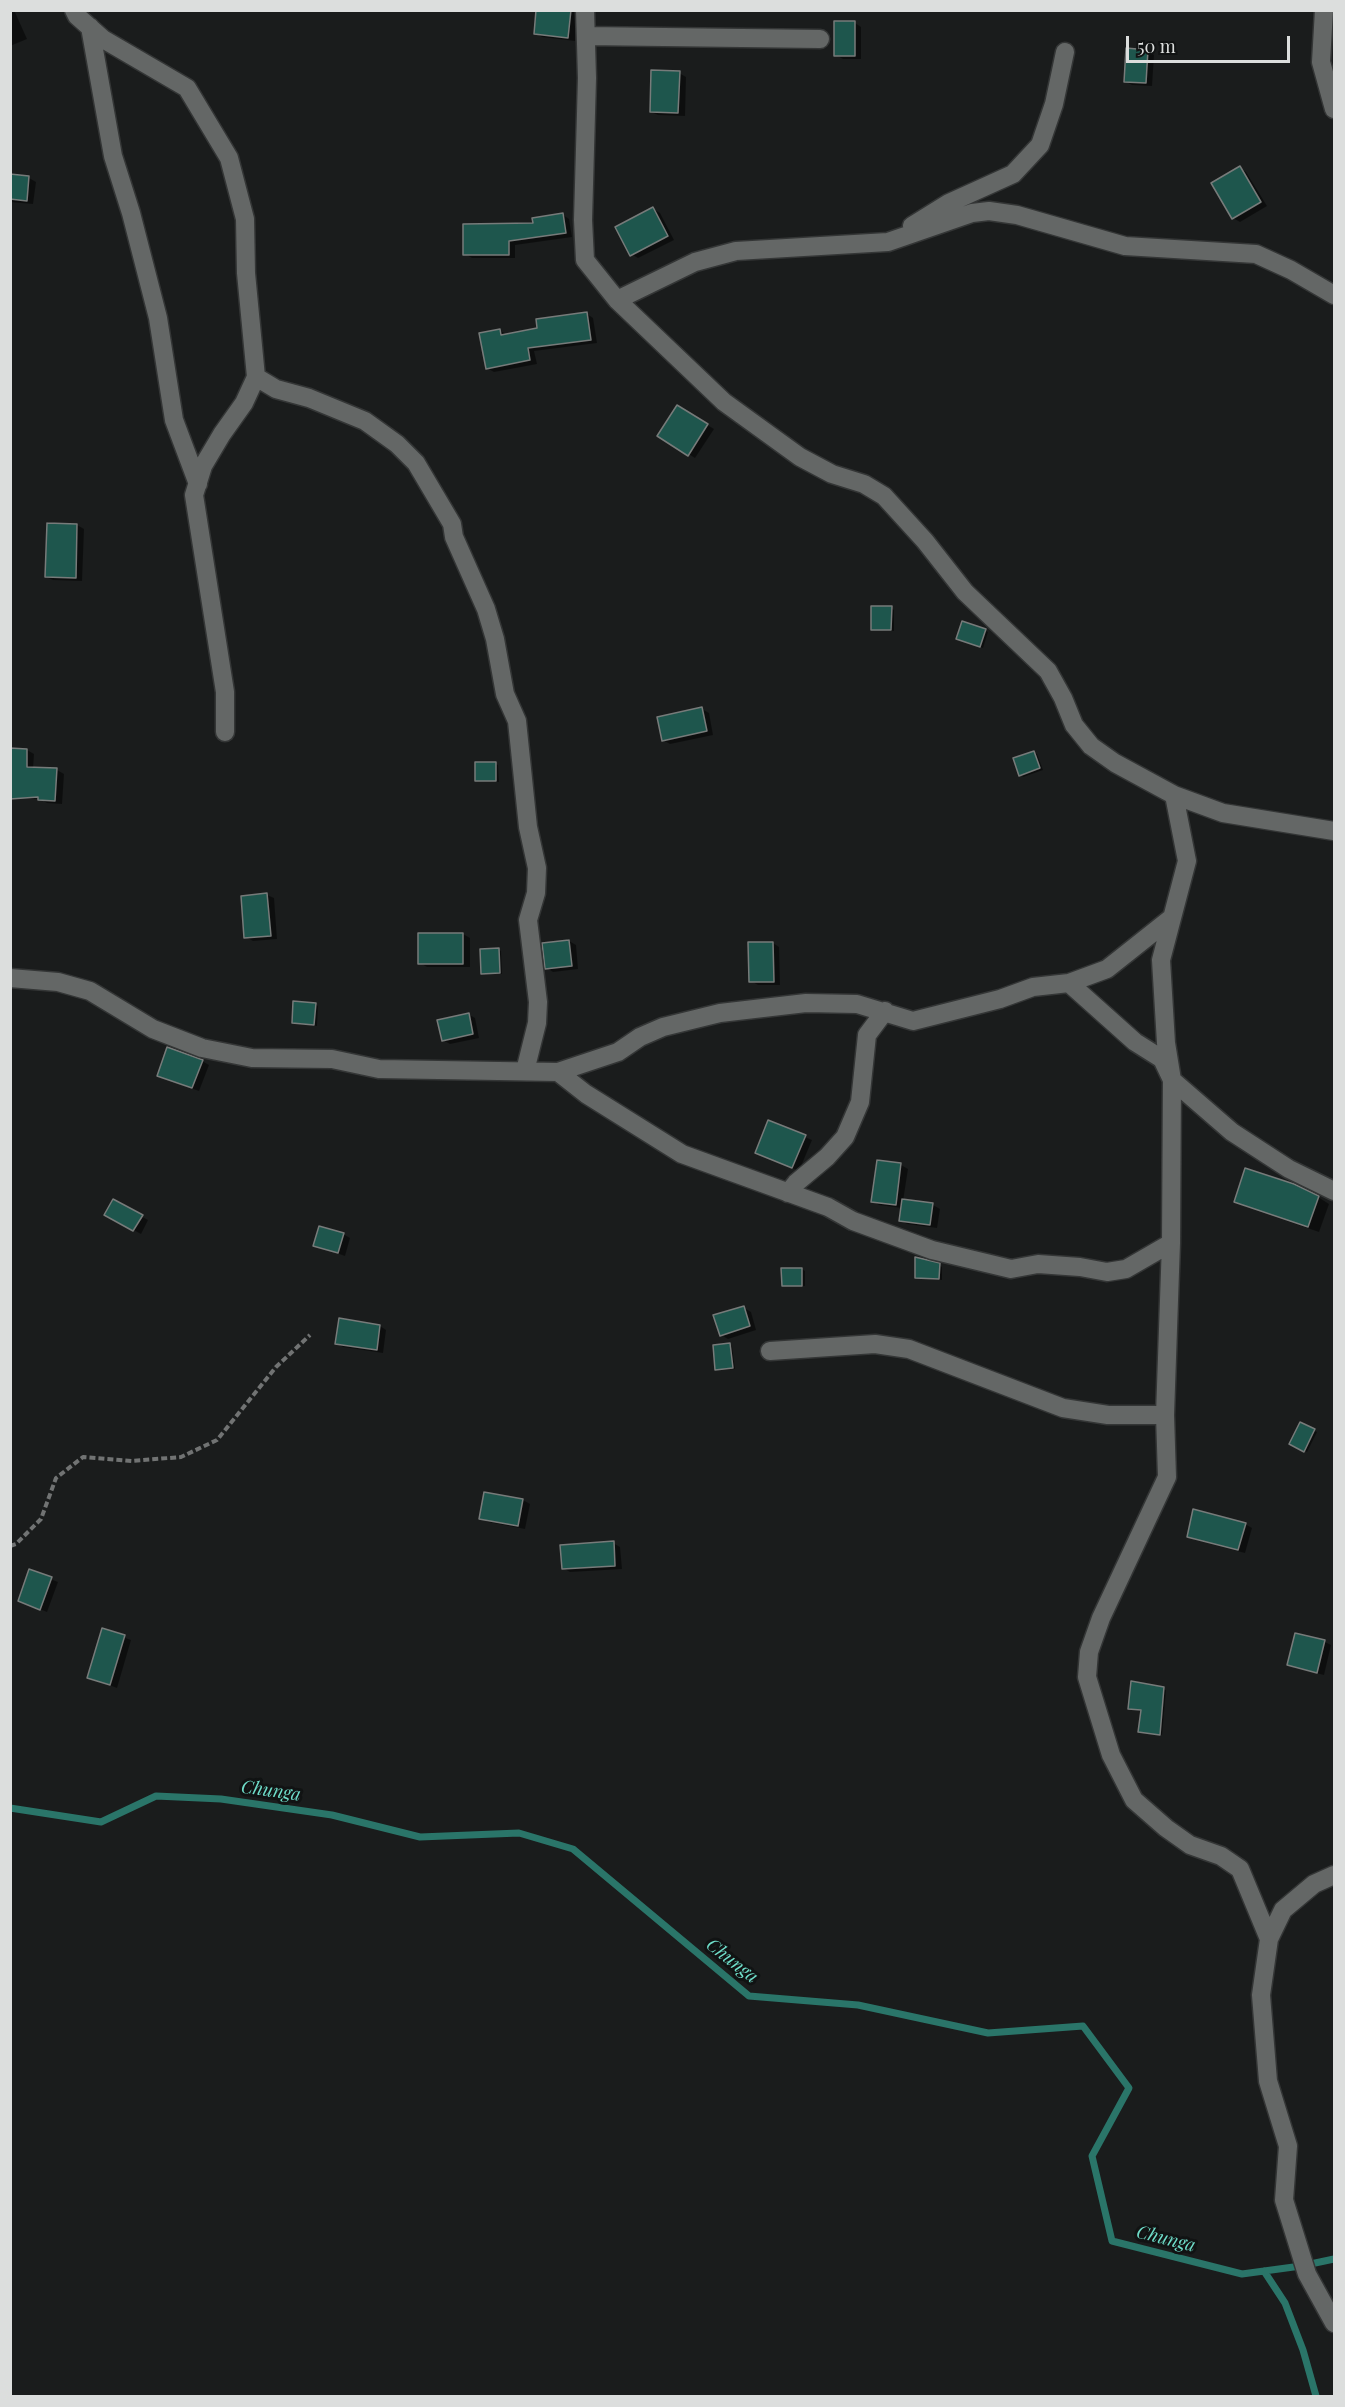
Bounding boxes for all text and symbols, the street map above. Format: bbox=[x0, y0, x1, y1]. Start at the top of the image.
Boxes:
scale bar bbox=[1129, 24, 1292, 62]
text: 50 m bbox=[1137, 34, 1176, 58]
water label: Chunga bbox=[240, 1776, 302, 1806]
water label: Chunga bbox=[702, 1934, 762, 1988]
water label: Chunga bbox=[1134, 2221, 1198, 2257]

